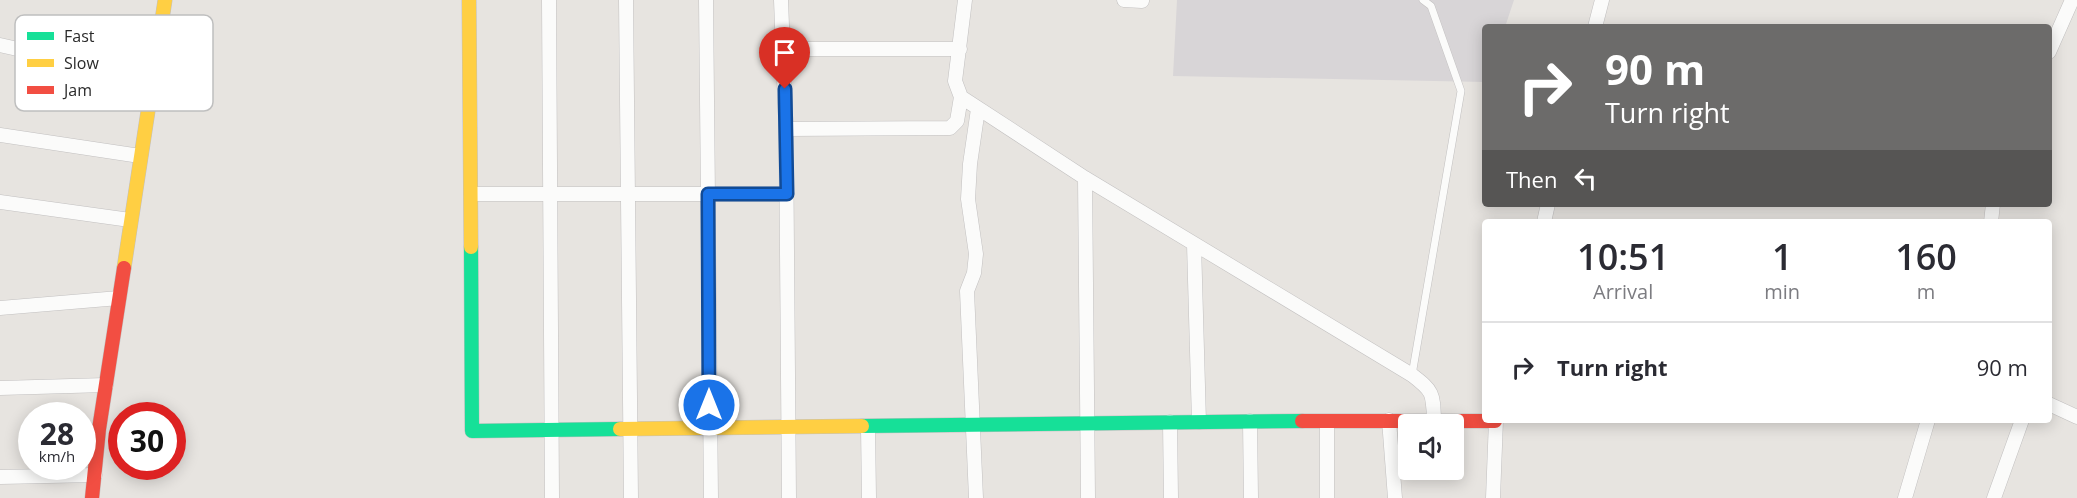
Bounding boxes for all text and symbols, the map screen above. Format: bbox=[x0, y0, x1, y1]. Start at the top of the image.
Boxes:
legend bbox=[15, 15, 213, 111]
text: Fast bbox=[64, 25, 95, 47]
pin bbox=[759, 27, 810, 89]
icon: arrive bbox=[768, 36, 801, 69]
text: 90 m bbox=[1605, 40, 1705, 97]
icon: right bbox=[1506, 48, 1584, 126]
text: Slow bbox=[64, 52, 99, 74]
text: Jam bbox=[62, 79, 92, 101]
text: Turn right bbox=[1605, 94, 1730, 131]
icon: left bbox=[1569, 162, 1602, 195]
text: Then bbox=[1506, 164, 1557, 194]
text: 10:51 bbox=[1577, 232, 1669, 281]
text: 1 bbox=[1772, 232, 1793, 281]
text: 160 bbox=[1895, 232, 1957, 281]
text: Arrival bbox=[1593, 278, 1653, 305]
text: min bbox=[1764, 278, 1800, 305]
text: m bbox=[1917, 278, 1935, 305]
icon: right bbox=[1506, 351, 1539, 384]
text: Turn right bbox=[1557, 352, 1668, 382]
text: 90 m bbox=[1977, 352, 2028, 382]
position arrow bbox=[677, 373, 741, 437]
speed limit sign: 30 bbox=[108, 402, 186, 480]
text: 28 bbox=[40, 413, 74, 454]
map controls bbox=[1398, 414, 1464, 480]
button: sound bbox=[1398, 414, 1464, 480]
text: km/h bbox=[39, 446, 75, 466]

